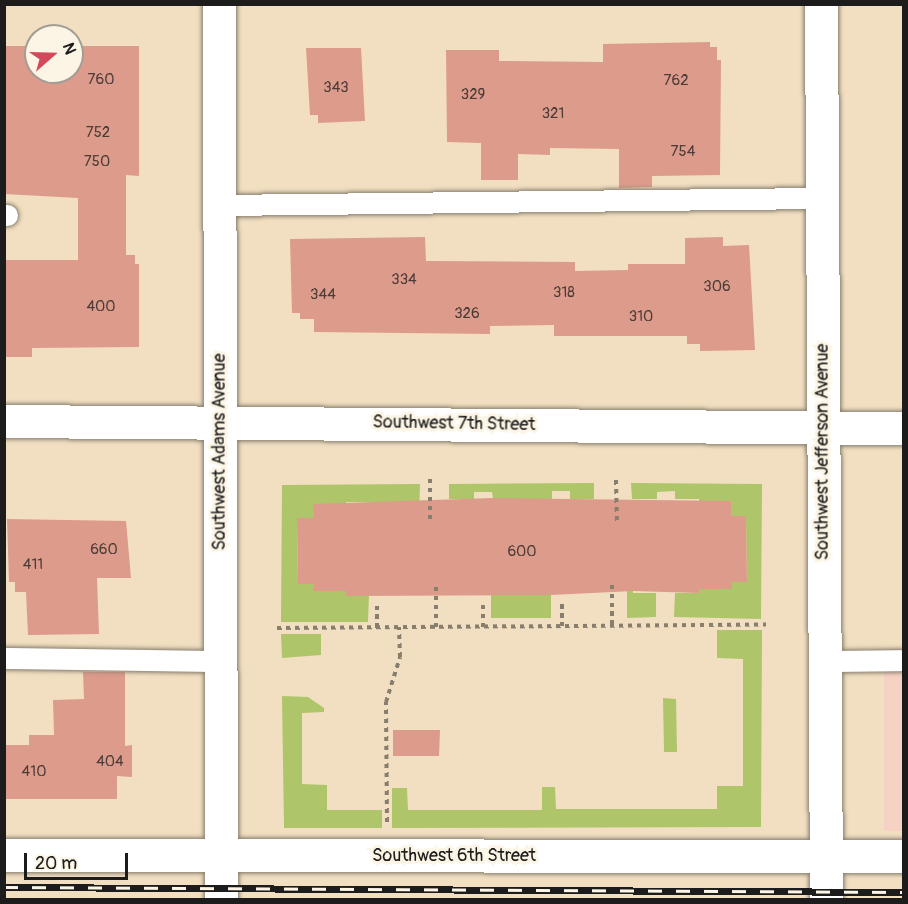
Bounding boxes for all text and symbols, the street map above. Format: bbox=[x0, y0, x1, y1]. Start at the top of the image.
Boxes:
north arrow bbox=[24, 24, 84, 84]
text: N bbox=[58, 40, 80, 57]
house number: 760 bbox=[88, 71, 114, 89]
house number: 762 bbox=[663, 72, 689, 90]
house number: 343 bbox=[323, 79, 349, 97]
house number: 329 bbox=[461, 86, 485, 104]
house number: 321 bbox=[542, 105, 564, 123]
house number: 752 bbox=[86, 124, 110, 142]
house number: 754 bbox=[671, 143, 695, 161]
house number: 750 bbox=[84, 153, 110, 171]
house number: 334 bbox=[391, 271, 417, 289]
house number: 306 bbox=[703, 278, 731, 296]
house number: 318 bbox=[553, 284, 575, 302]
house number: 344 bbox=[310, 286, 336, 304]
house number: 400 bbox=[86, 298, 116, 316]
house number: 326 bbox=[454, 305, 480, 323]
house number: 310 bbox=[629, 308, 653, 326]
street label: Southwest Jefferson Avenue bbox=[812, 344, 834, 560]
street label: Southwest Adams Avenue bbox=[209, 353, 231, 551]
street label: Southwest 7th Street bbox=[372, 412, 536, 436]
house number: 660 bbox=[90, 541, 118, 559]
house number: 600 bbox=[507, 543, 537, 561]
house number: 411 bbox=[23, 556, 43, 574]
house number: 404 bbox=[96, 753, 124, 771]
house number: 410 bbox=[22, 763, 46, 781]
scale bar bbox=[27, 841, 130, 879]
street label: Southwest 6th Street bbox=[372, 845, 536, 867]
text: 20 m bbox=[35, 852, 77, 875]

